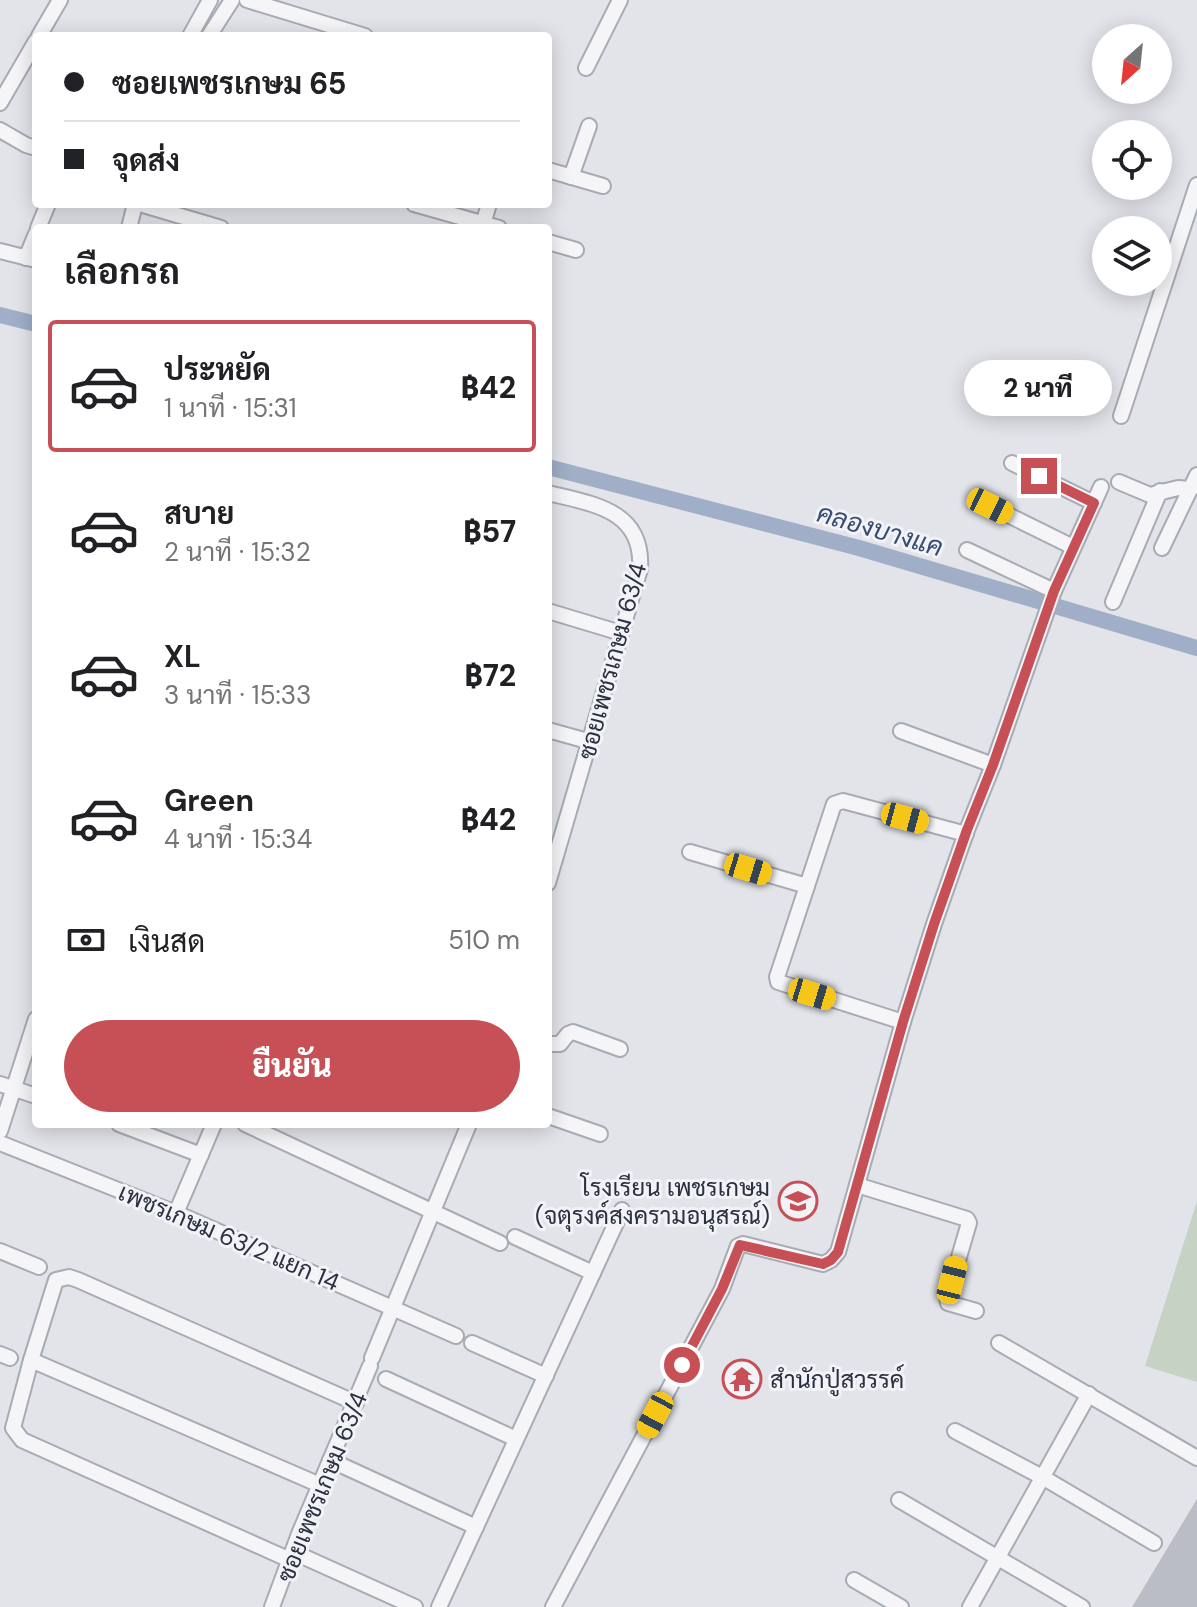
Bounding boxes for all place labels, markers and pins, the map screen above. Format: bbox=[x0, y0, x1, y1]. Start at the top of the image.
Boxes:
place label: โรงเรียน เพชรเกษม (จตุรงค์สงครามอนุสรณ์) bbox=[535, 1172, 770, 1232]
school or university icon: โรงเรียน เพชรเกษม (จตุรงค์สงครามอนุสรณ์) bbox=[777, 1180, 819, 1222]
temple icon: สำนักปู่สวรรค์ bbox=[721, 1358, 763, 1400]
place label: สำนักปู่สวรรค์ bbox=[770, 1364, 904, 1397]

